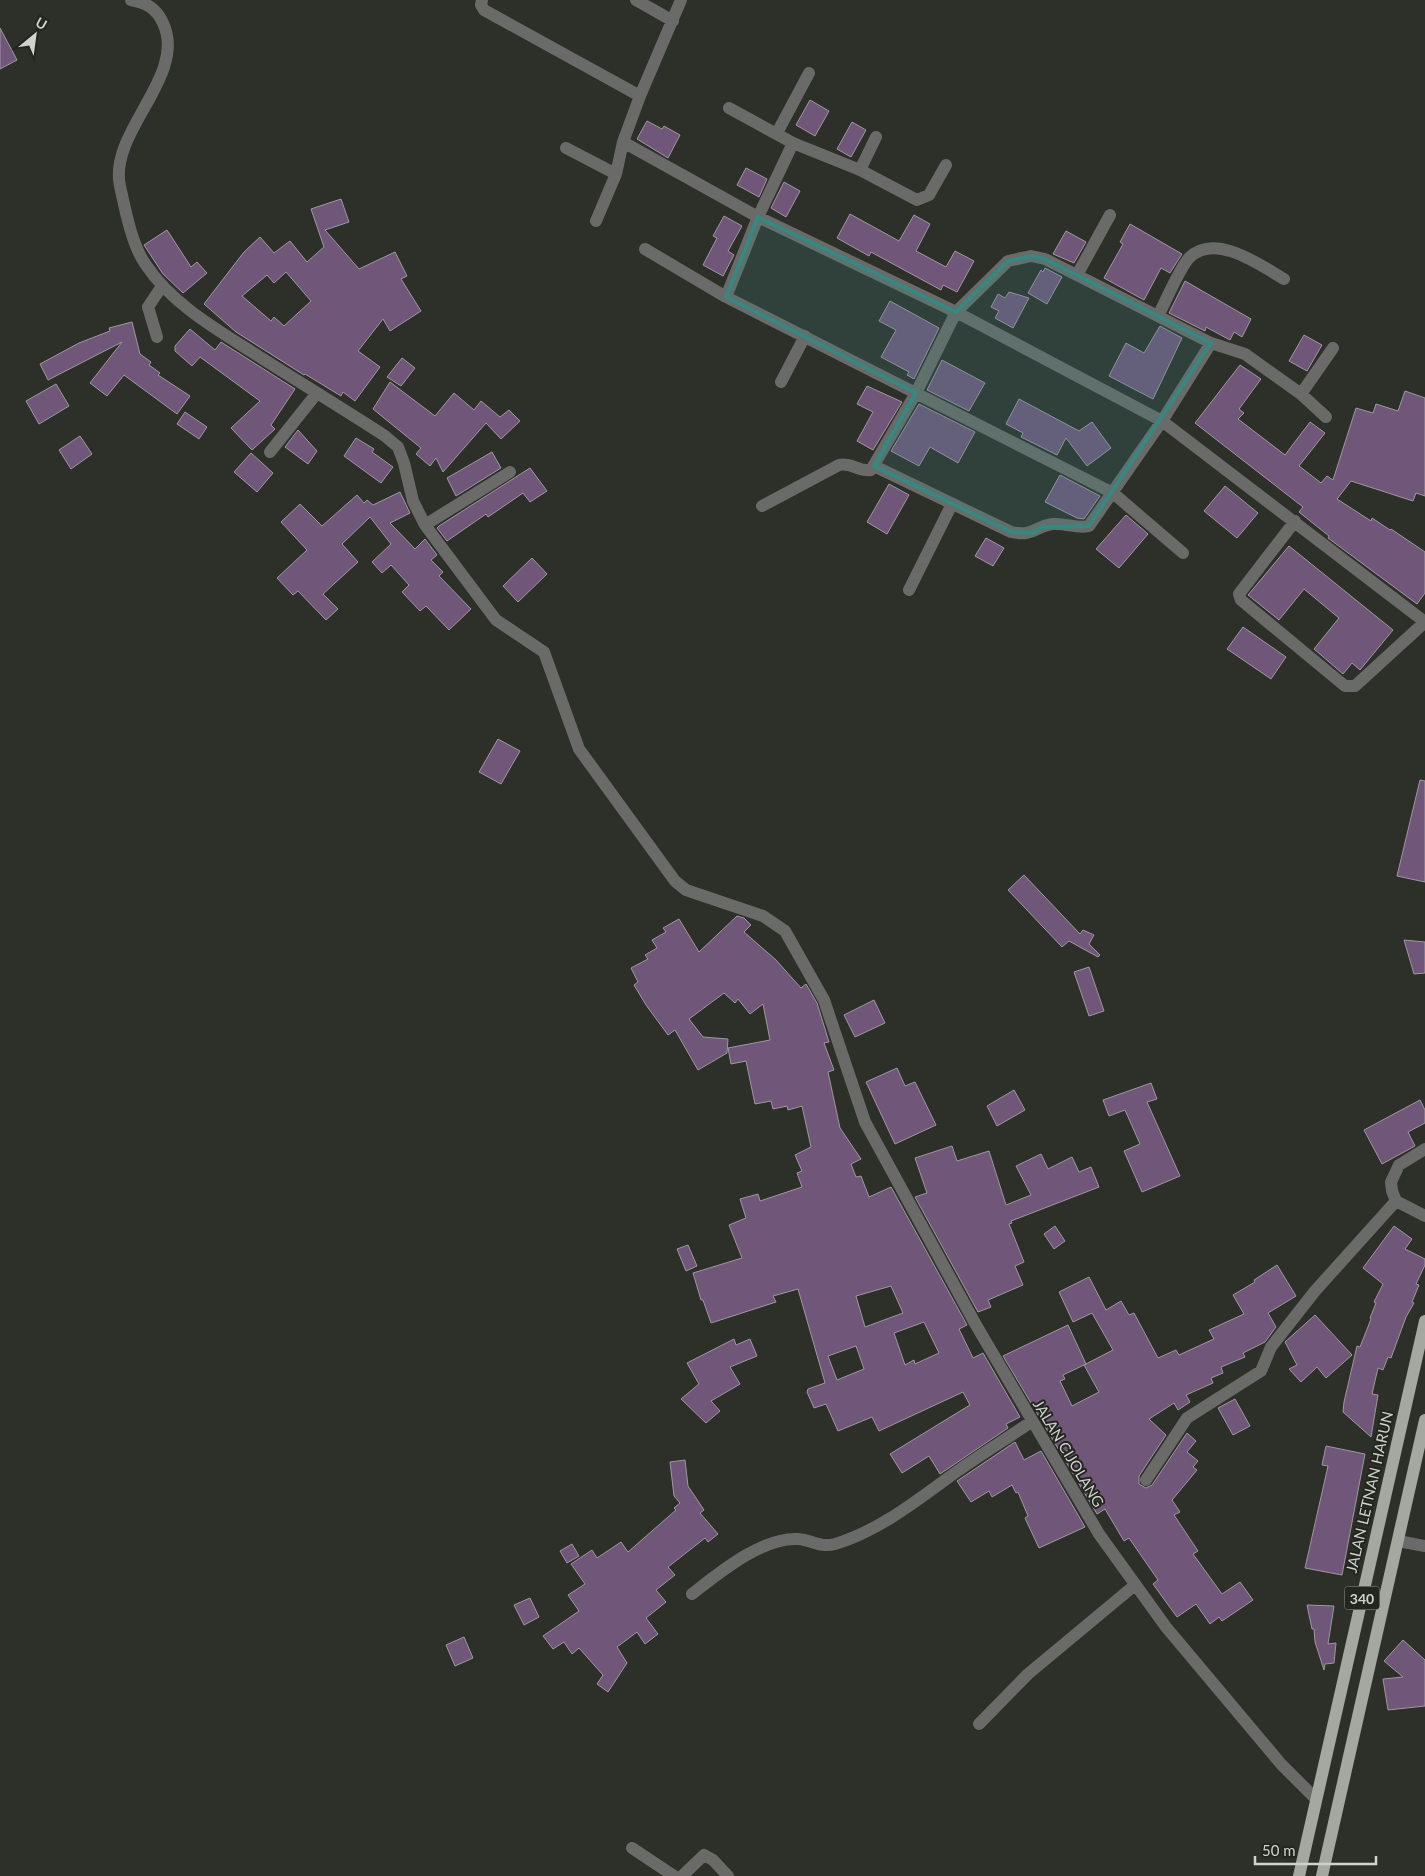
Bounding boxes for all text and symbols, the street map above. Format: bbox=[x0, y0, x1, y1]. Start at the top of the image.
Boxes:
north arrow bbox=[10, 10, 60, 60]
text: U bbox=[33, 13, 50, 33]
street label: JALAN CIJOLANG bbox=[1030, 1396, 1108, 1510]
street label: JALAN LETNAN HARUN bbox=[1342, 1410, 1396, 1574]
road number: 340 bbox=[1344, 1586, 1380, 1610]
scale bar bbox=[1255, 1834, 1376, 1866]
text: 50 m bbox=[1262, 1841, 1296, 1859]

